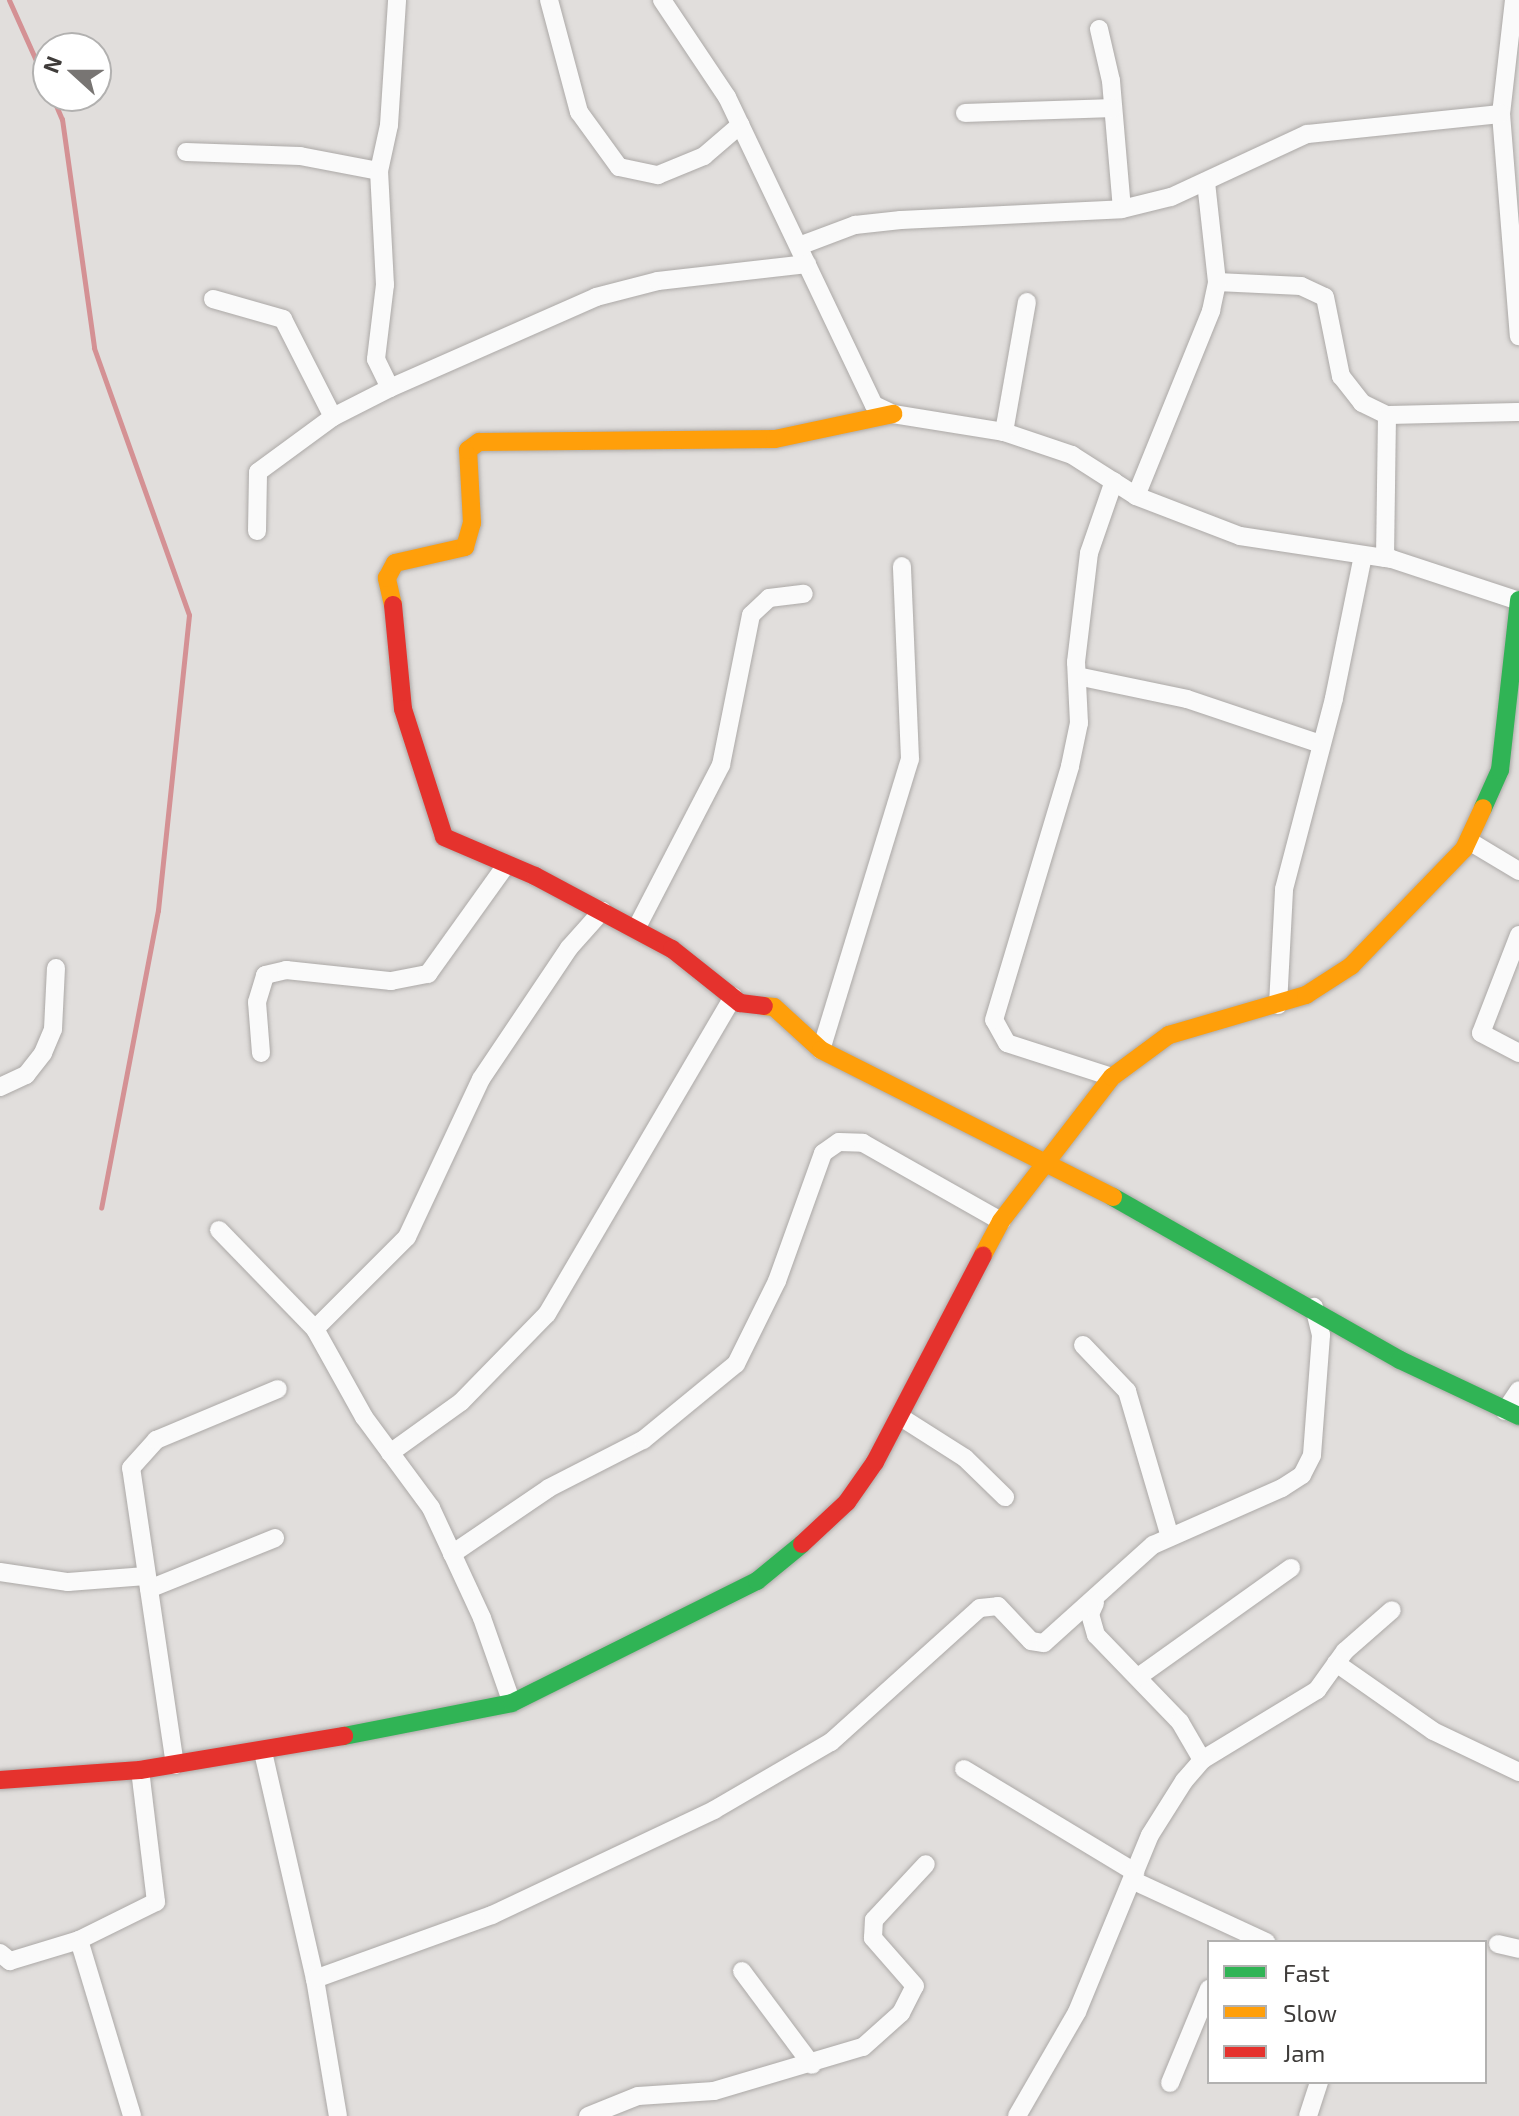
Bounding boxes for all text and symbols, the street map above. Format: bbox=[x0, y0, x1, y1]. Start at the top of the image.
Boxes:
north arrow bbox=[32, 32, 112, 112]
text: N bbox=[36, 52, 66, 76]
legend bbox=[1207, 1940, 1487, 2084]
text: Fast bbox=[1283, 1958, 1330, 1987]
text: Slow bbox=[1283, 1998, 1337, 2027]
text: Jam bbox=[1283, 2038, 1325, 2067]

